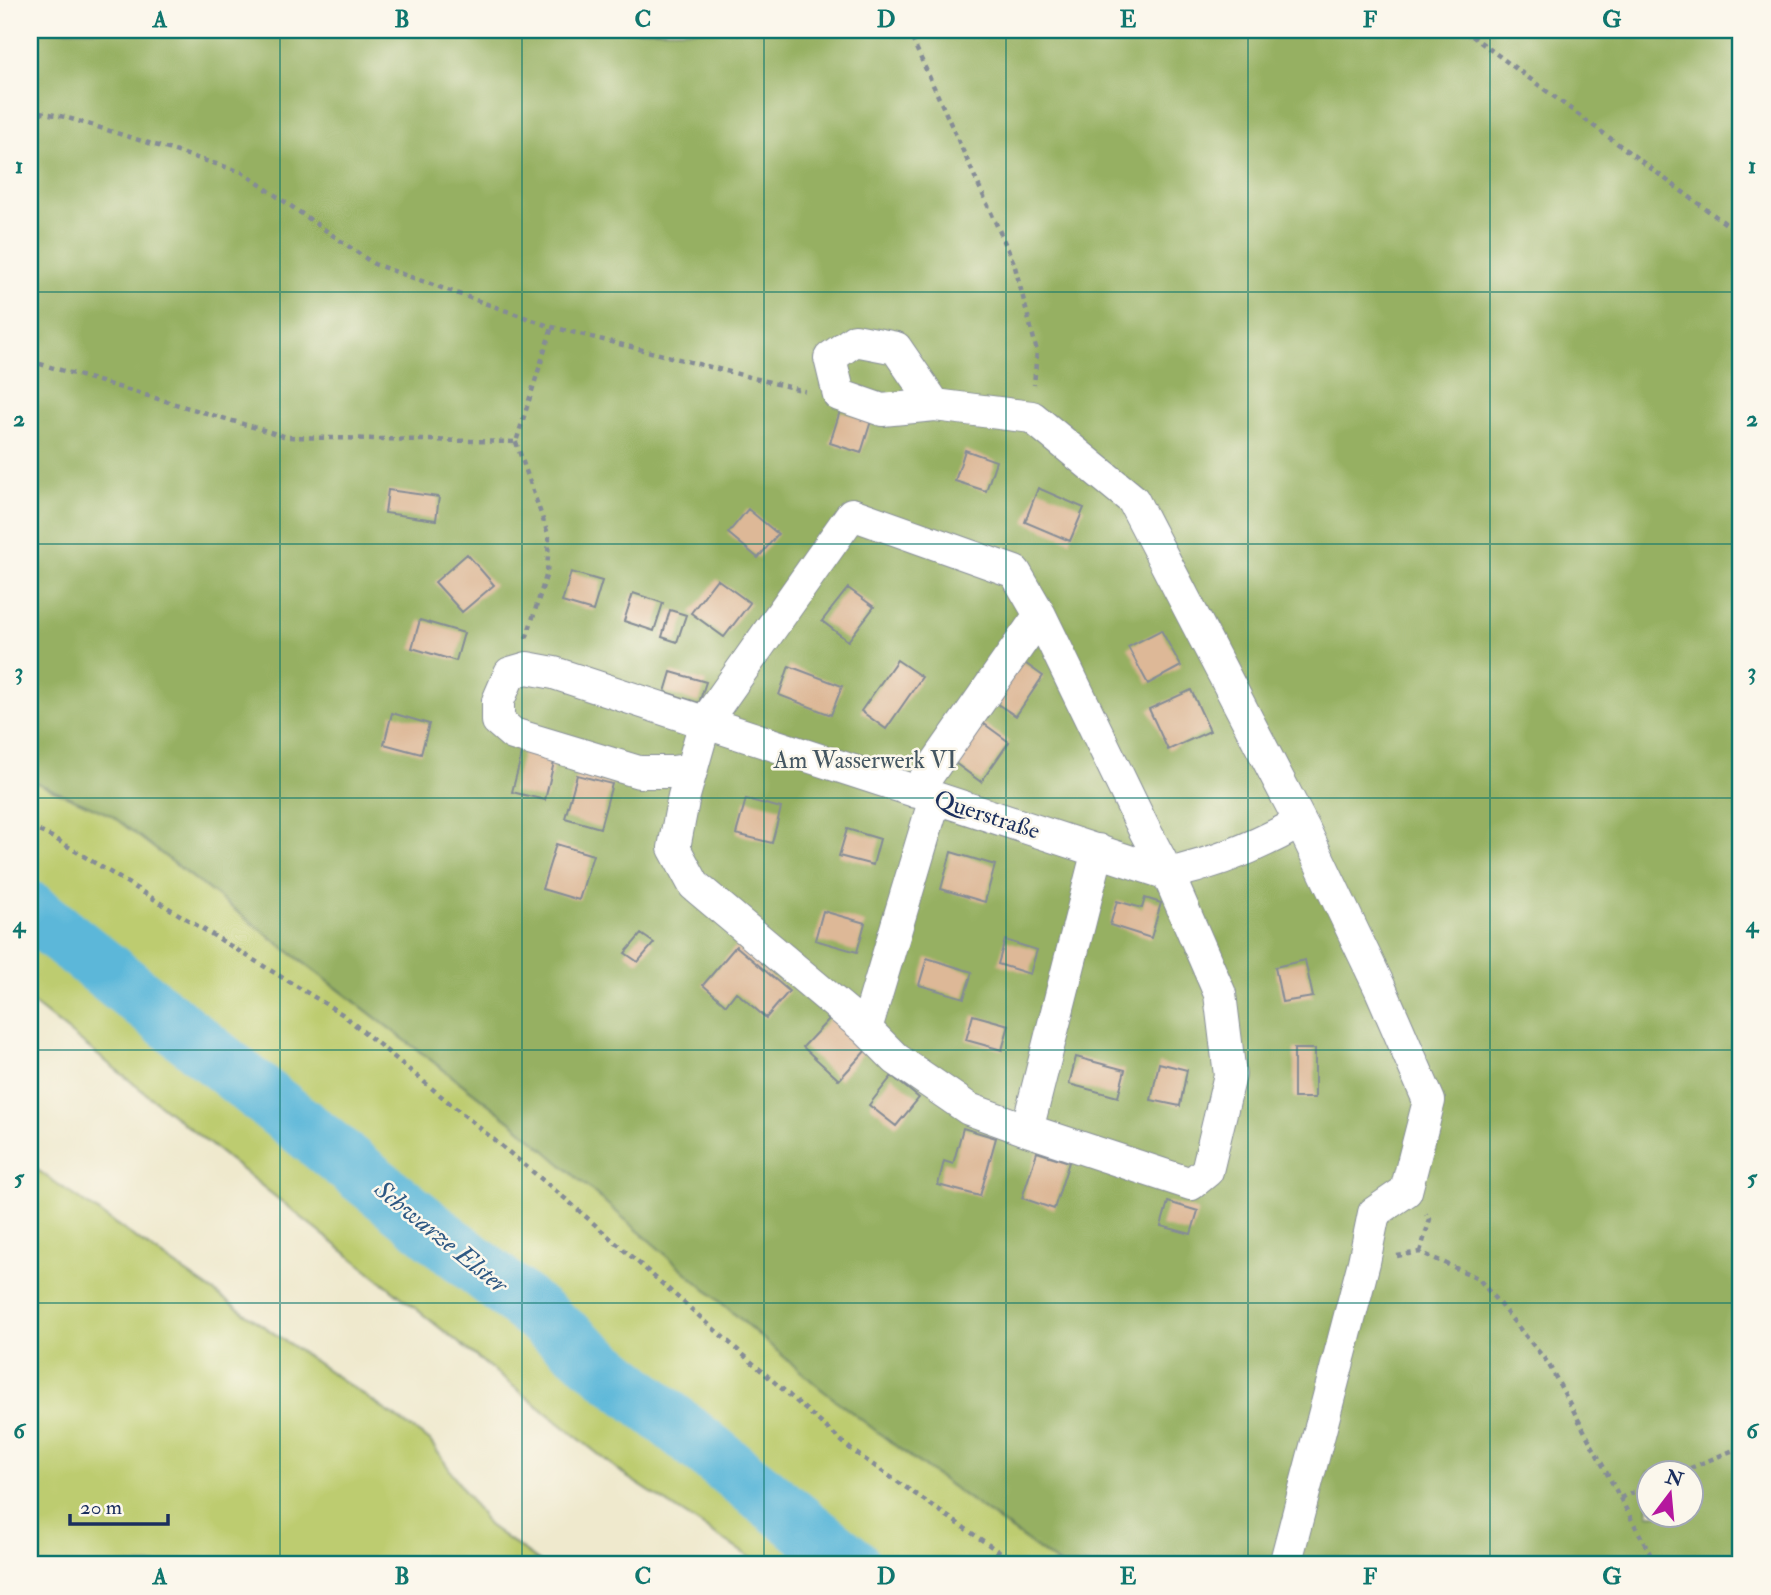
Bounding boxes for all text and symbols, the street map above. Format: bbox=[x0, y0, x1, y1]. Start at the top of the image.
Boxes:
text: A bbox=[152, 5, 168, 34]
text: B bbox=[394, 5, 410, 34]
text: C bbox=[635, 5, 651, 34]
text: D bbox=[877, 5, 895, 34]
text: E bbox=[1120, 5, 1137, 34]
text: F bbox=[1363, 5, 1378, 34]
text: G bbox=[1602, 5, 1622, 34]
text: 1 bbox=[15, 151, 23, 180]
text: 1 bbox=[1748, 151, 1756, 180]
text: 2 bbox=[13, 404, 25, 433]
text: 2 bbox=[1746, 404, 1758, 433]
text: 3 bbox=[15, 657, 23, 686]
text: 3 bbox=[1748, 657, 1756, 686]
park label: Am Wasserwerk VI bbox=[772, 745, 957, 776]
street label: Querstraße bbox=[930, 783, 1044, 847]
text: 4 bbox=[12, 910, 27, 939]
text: 4 bbox=[1745, 910, 1760, 939]
text: 5 bbox=[14, 1163, 25, 1192]
text: 5 bbox=[1747, 1163, 1758, 1192]
water label: Schwarze Elster bbox=[367, 1173, 515, 1301]
text: 6 bbox=[13, 1416, 27, 1445]
text: 6 bbox=[1746, 1416, 1760, 1445]
north arrow bbox=[1634, 1458, 1704, 1528]
text: N bbox=[1662, 1464, 1687, 1493]
scale bar bbox=[70, 1483, 168, 1527]
text: 20 m bbox=[80, 1494, 122, 1521]
text: A bbox=[152, 1562, 168, 1591]
text: B bbox=[394, 1562, 410, 1591]
text: C bbox=[635, 1562, 651, 1591]
text: D bbox=[877, 1562, 895, 1591]
text: E bbox=[1120, 1562, 1137, 1591]
text: F bbox=[1363, 1562, 1378, 1591]
text: G bbox=[1602, 1562, 1622, 1591]

